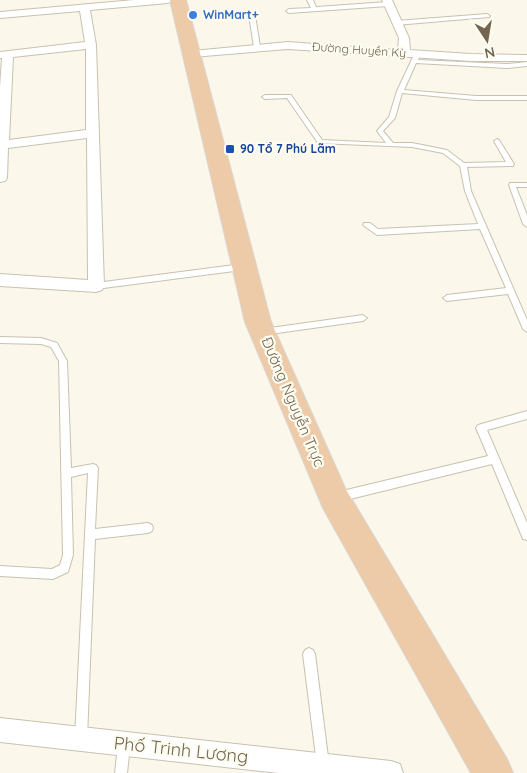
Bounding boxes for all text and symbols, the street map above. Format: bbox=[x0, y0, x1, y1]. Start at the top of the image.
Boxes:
place label: WinMart+ bbox=[203, 7, 259, 22]
marker: WinMart+ bbox=[187, 9, 199, 21]
north arrow bbox=[462, 15, 512, 65]
street label: Đường Huyền Kỳ bbox=[311, 39, 407, 60]
text: N bbox=[483, 43, 497, 63]
place label: 90 Tổ 7 Phú Lãm bbox=[240, 141, 336, 156]
marker: 90 Tổ 7 Phú Lãm bbox=[224, 143, 236, 155]
street label: Đường Nguyễn Trực bbox=[258, 334, 329, 470]
street label: Phố Trinh Lương bbox=[113, 731, 249, 768]

